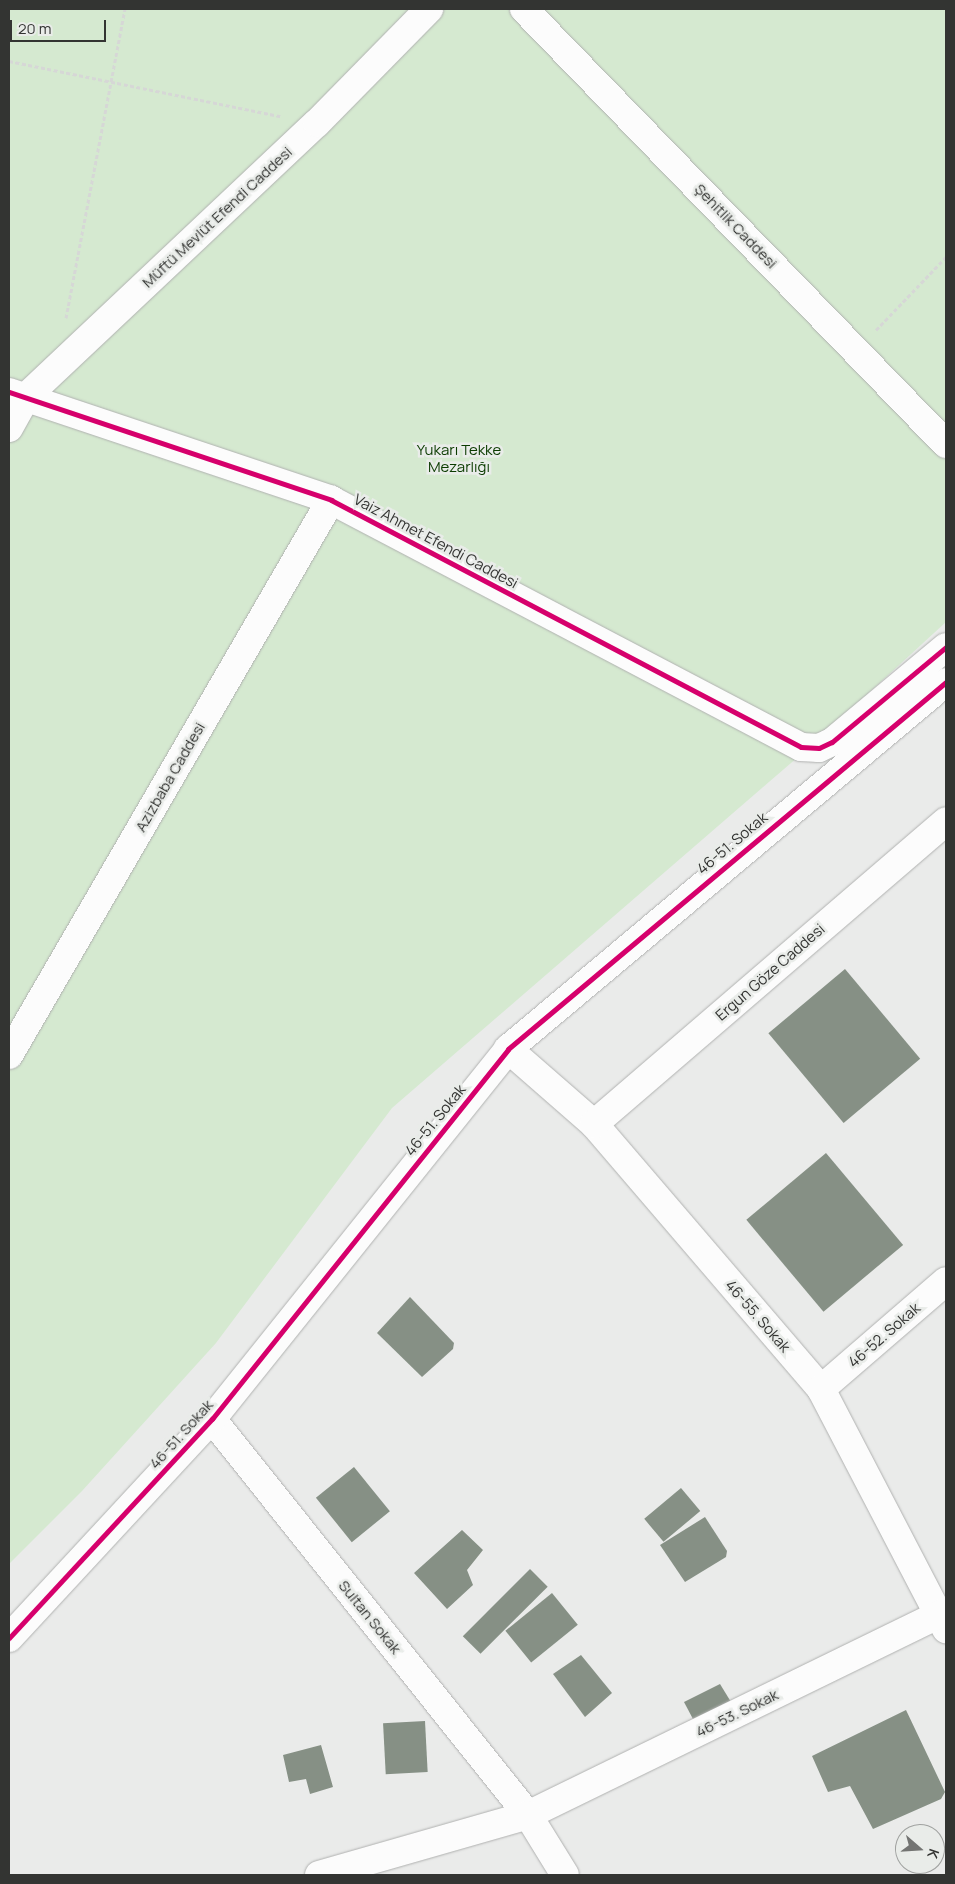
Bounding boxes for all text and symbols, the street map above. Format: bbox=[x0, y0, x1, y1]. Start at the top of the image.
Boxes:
scale bar bbox=[12, 10, 109, 42]
text: 20 m bbox=[18, 18, 51, 39]
street label: Müftü Mevlüt Efendi Caddesi bbox=[138, 143, 296, 291]
street label: Şehitlik Caddesi bbox=[691, 180, 781, 272]
park label: Yukarı Tekke Mezarlığı bbox=[417, 440, 501, 475]
street label: Vaiz Ahmet Efendi Caddesi bbox=[351, 490, 521, 592]
street label: Azizbaba Caddesi bbox=[131, 719, 209, 835]
street label: 46-51. Sokak bbox=[693, 808, 771, 878]
street label: Ergun Göze Caddesi bbox=[712, 920, 828, 1024]
street label: 46-51. Sokak bbox=[401, 1081, 469, 1159]
street label: 46-55. Sokak bbox=[722, 1276, 794, 1356]
street label: 46-52. Sokak bbox=[844, 1299, 924, 1371]
street label: 46-51. Sokak bbox=[145, 1396, 217, 1472]
street label: Sultan Sokak bbox=[335, 1577, 405, 1657]
street label: 46-53. Sokak bbox=[693, 1685, 781, 1741]
north arrow bbox=[895, 1824, 945, 1874]
text: K bbox=[923, 1846, 944, 1861]

